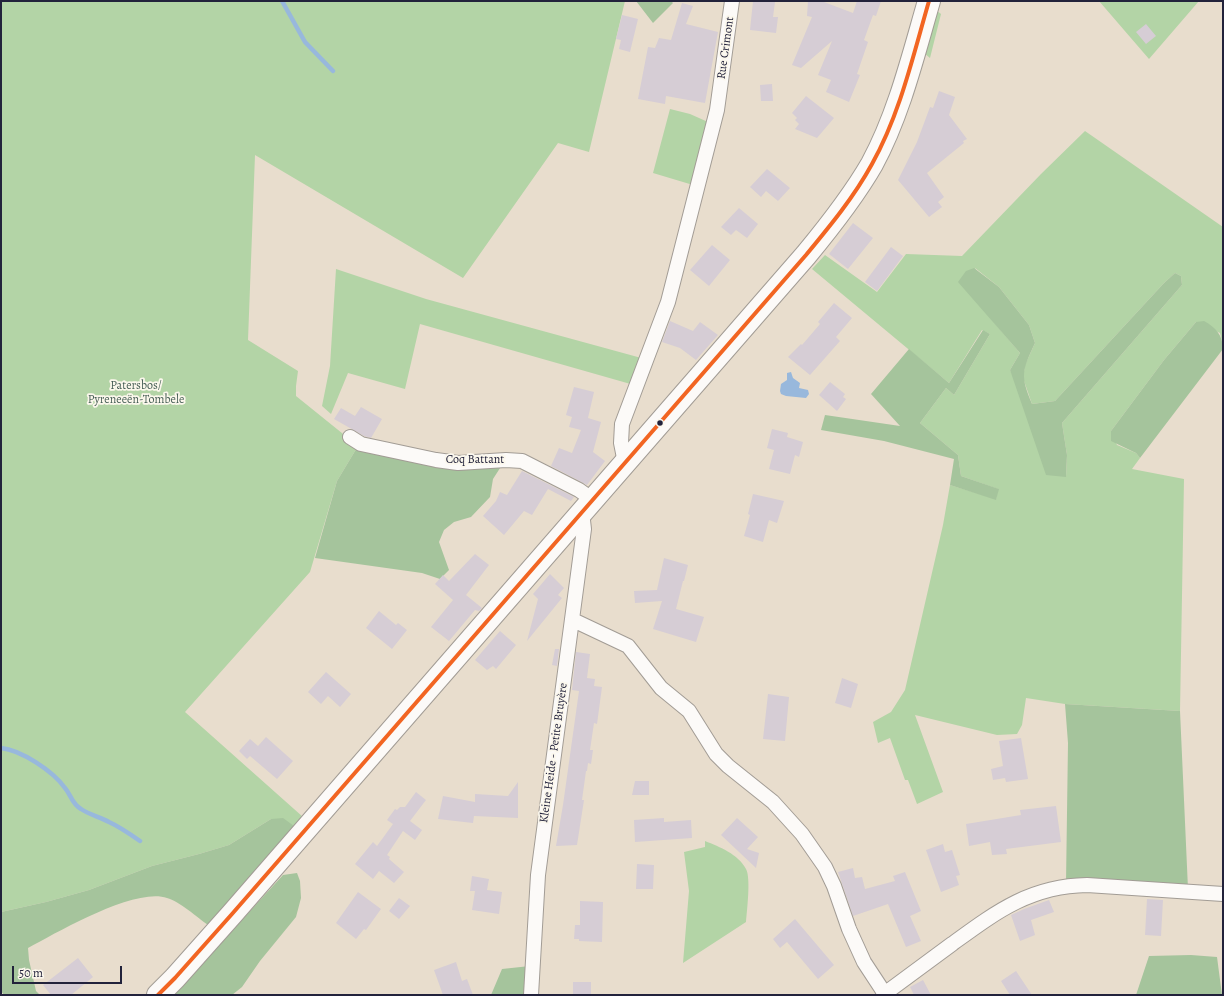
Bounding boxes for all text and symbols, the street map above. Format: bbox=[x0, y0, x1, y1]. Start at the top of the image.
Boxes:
street label: Rue Crimont bbox=[714, 16, 738, 80]
park label: Patersbos/ Pyreneeën-Tombele bbox=[88, 379, 184, 407]
unlabelled marker bbox=[655, 418, 665, 428]
street label: Coq Battant bbox=[446, 453, 504, 467]
street label: Kleine Heide - Petite Bruyère bbox=[537, 682, 571, 824]
scale bar bbox=[14, 958, 124, 984]
text: 50 m bbox=[19, 965, 43, 981]

